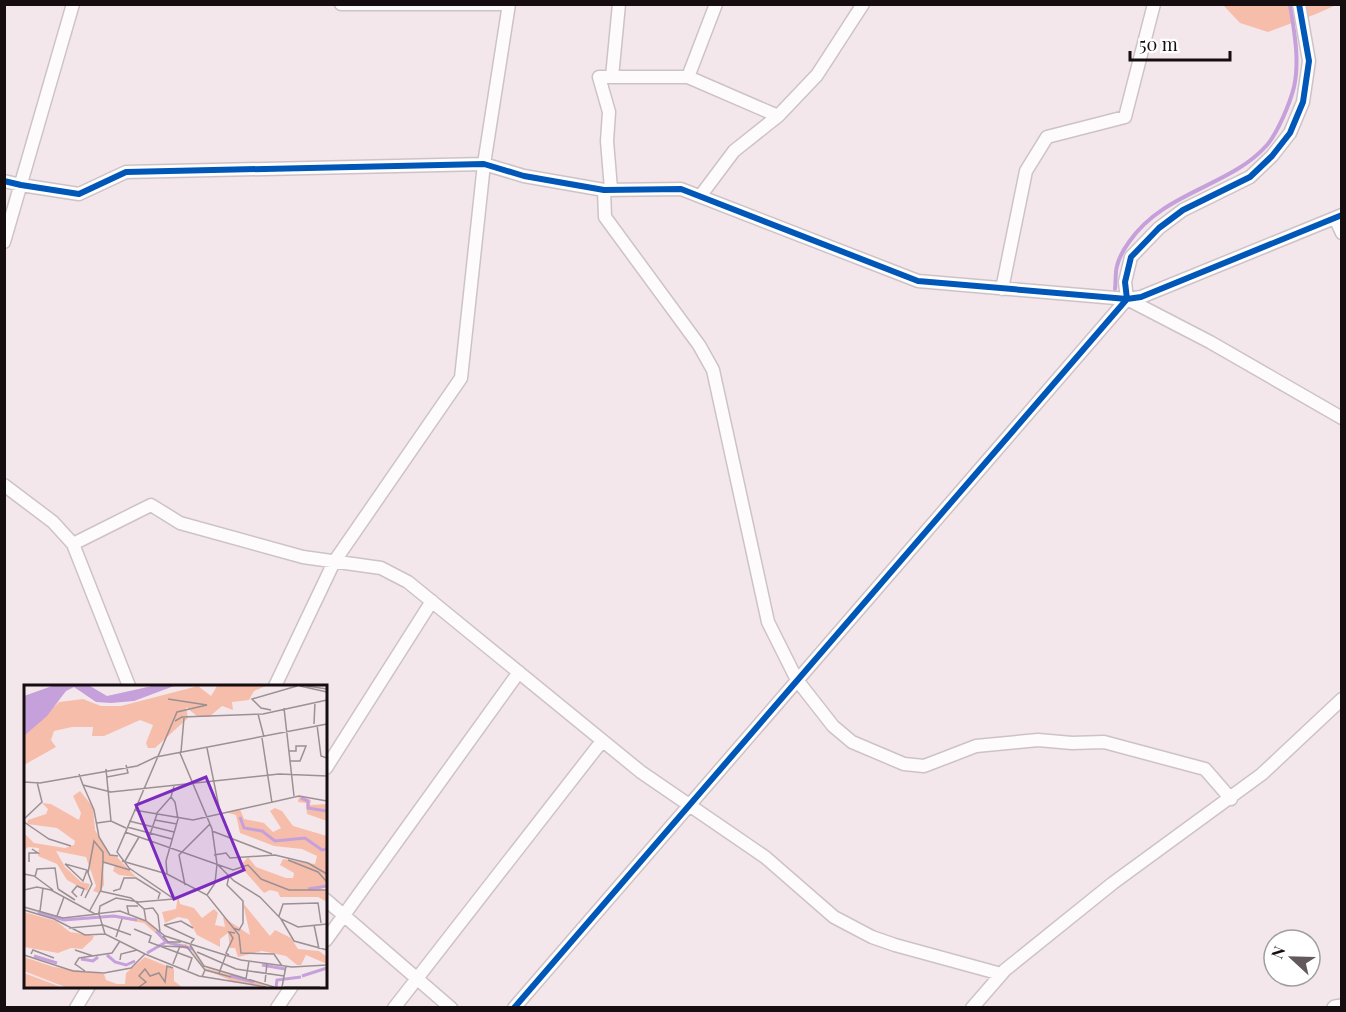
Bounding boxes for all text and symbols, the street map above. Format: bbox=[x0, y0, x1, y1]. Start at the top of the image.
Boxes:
scale bar bbox=[1130, 24, 1230, 62]
text: 50 m bbox=[1139, 32, 1178, 56]
inset map bbox=[24, 685, 327, 988]
north arrow bbox=[1262, 928, 1322, 988]
text: N bbox=[1266, 942, 1290, 961]

